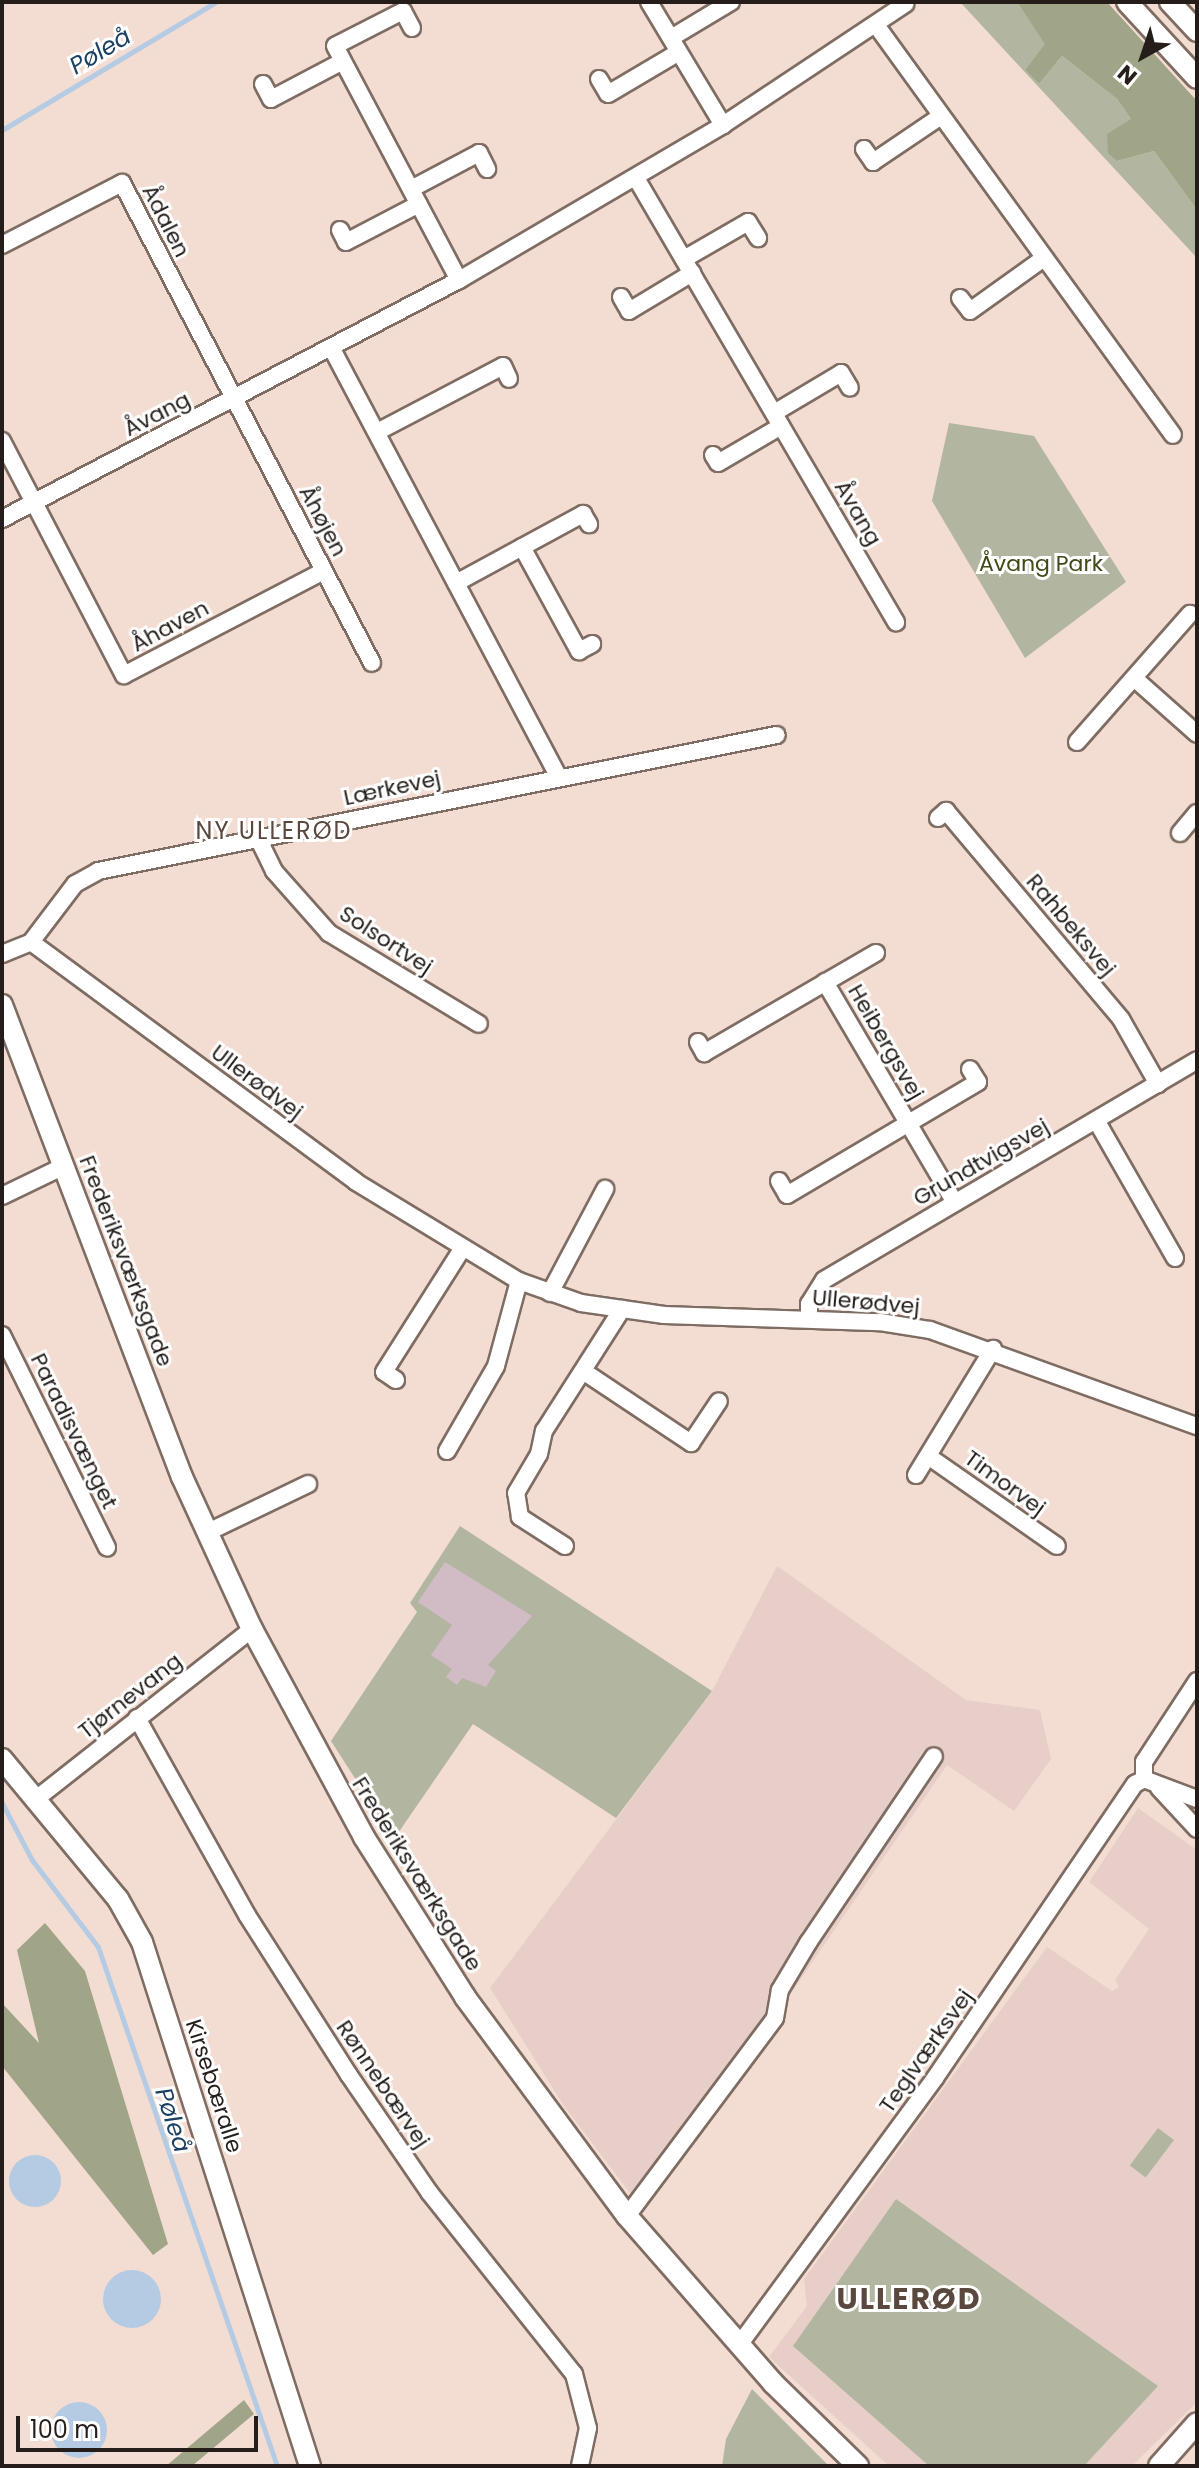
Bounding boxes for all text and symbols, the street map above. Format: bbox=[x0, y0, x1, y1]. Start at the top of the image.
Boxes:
north arrow bbox=[1103, 16, 1183, 96]
water label: Pøleå bbox=[64, 22, 136, 80]
text: N bbox=[1111, 58, 1144, 92]
street label: Ådalen bbox=[137, 180, 195, 262]
street label: Åvang bbox=[119, 386, 195, 442]
street label: Åvang bbox=[829, 476, 887, 550]
street label: Åhøjen bbox=[293, 481, 353, 561]
park label: Åvang Park bbox=[979, 551, 1103, 577]
street label: Åhaven bbox=[127, 595, 213, 657]
street label: Lærkevej bbox=[341, 765, 443, 811]
district label: NY ULLERØD bbox=[196, 817, 352, 845]
street label: Rahbeksvej bbox=[1021, 869, 1121, 981]
street label: Solsortvej bbox=[335, 900, 437, 980]
street label: Heibergsvej bbox=[842, 980, 930, 1104]
street label: Ullerødvej bbox=[206, 1039, 308, 1125]
street label: Grundtvigsvej bbox=[909, 1113, 1053, 1211]
street label: Frederiksværksgade bbox=[74, 1152, 178, 1370]
street label: Ullerødvej bbox=[811, 1284, 921, 1320]
street label: Paradisvænget bbox=[25, 1349, 123, 1513]
street label: Timorvej bbox=[959, 1445, 1051, 1521]
street label: Tjørnevang bbox=[73, 1648, 187, 1744]
street label: Frederiksværksgade bbox=[347, 1772, 487, 1976]
street label: Teglværksvej bbox=[874, 1984, 978, 2118]
street label: Rønnebærvej bbox=[331, 2015, 435, 2153]
street label: Kirsebæralle bbox=[180, 2016, 248, 2156]
water label: Pøleå bbox=[149, 2084, 197, 2156]
district label: ULLERØD bbox=[837, 2281, 981, 2317]
scale bar bbox=[20, 2400, 262, 2450]
text: 100 m bbox=[30, 2413, 99, 2446]

